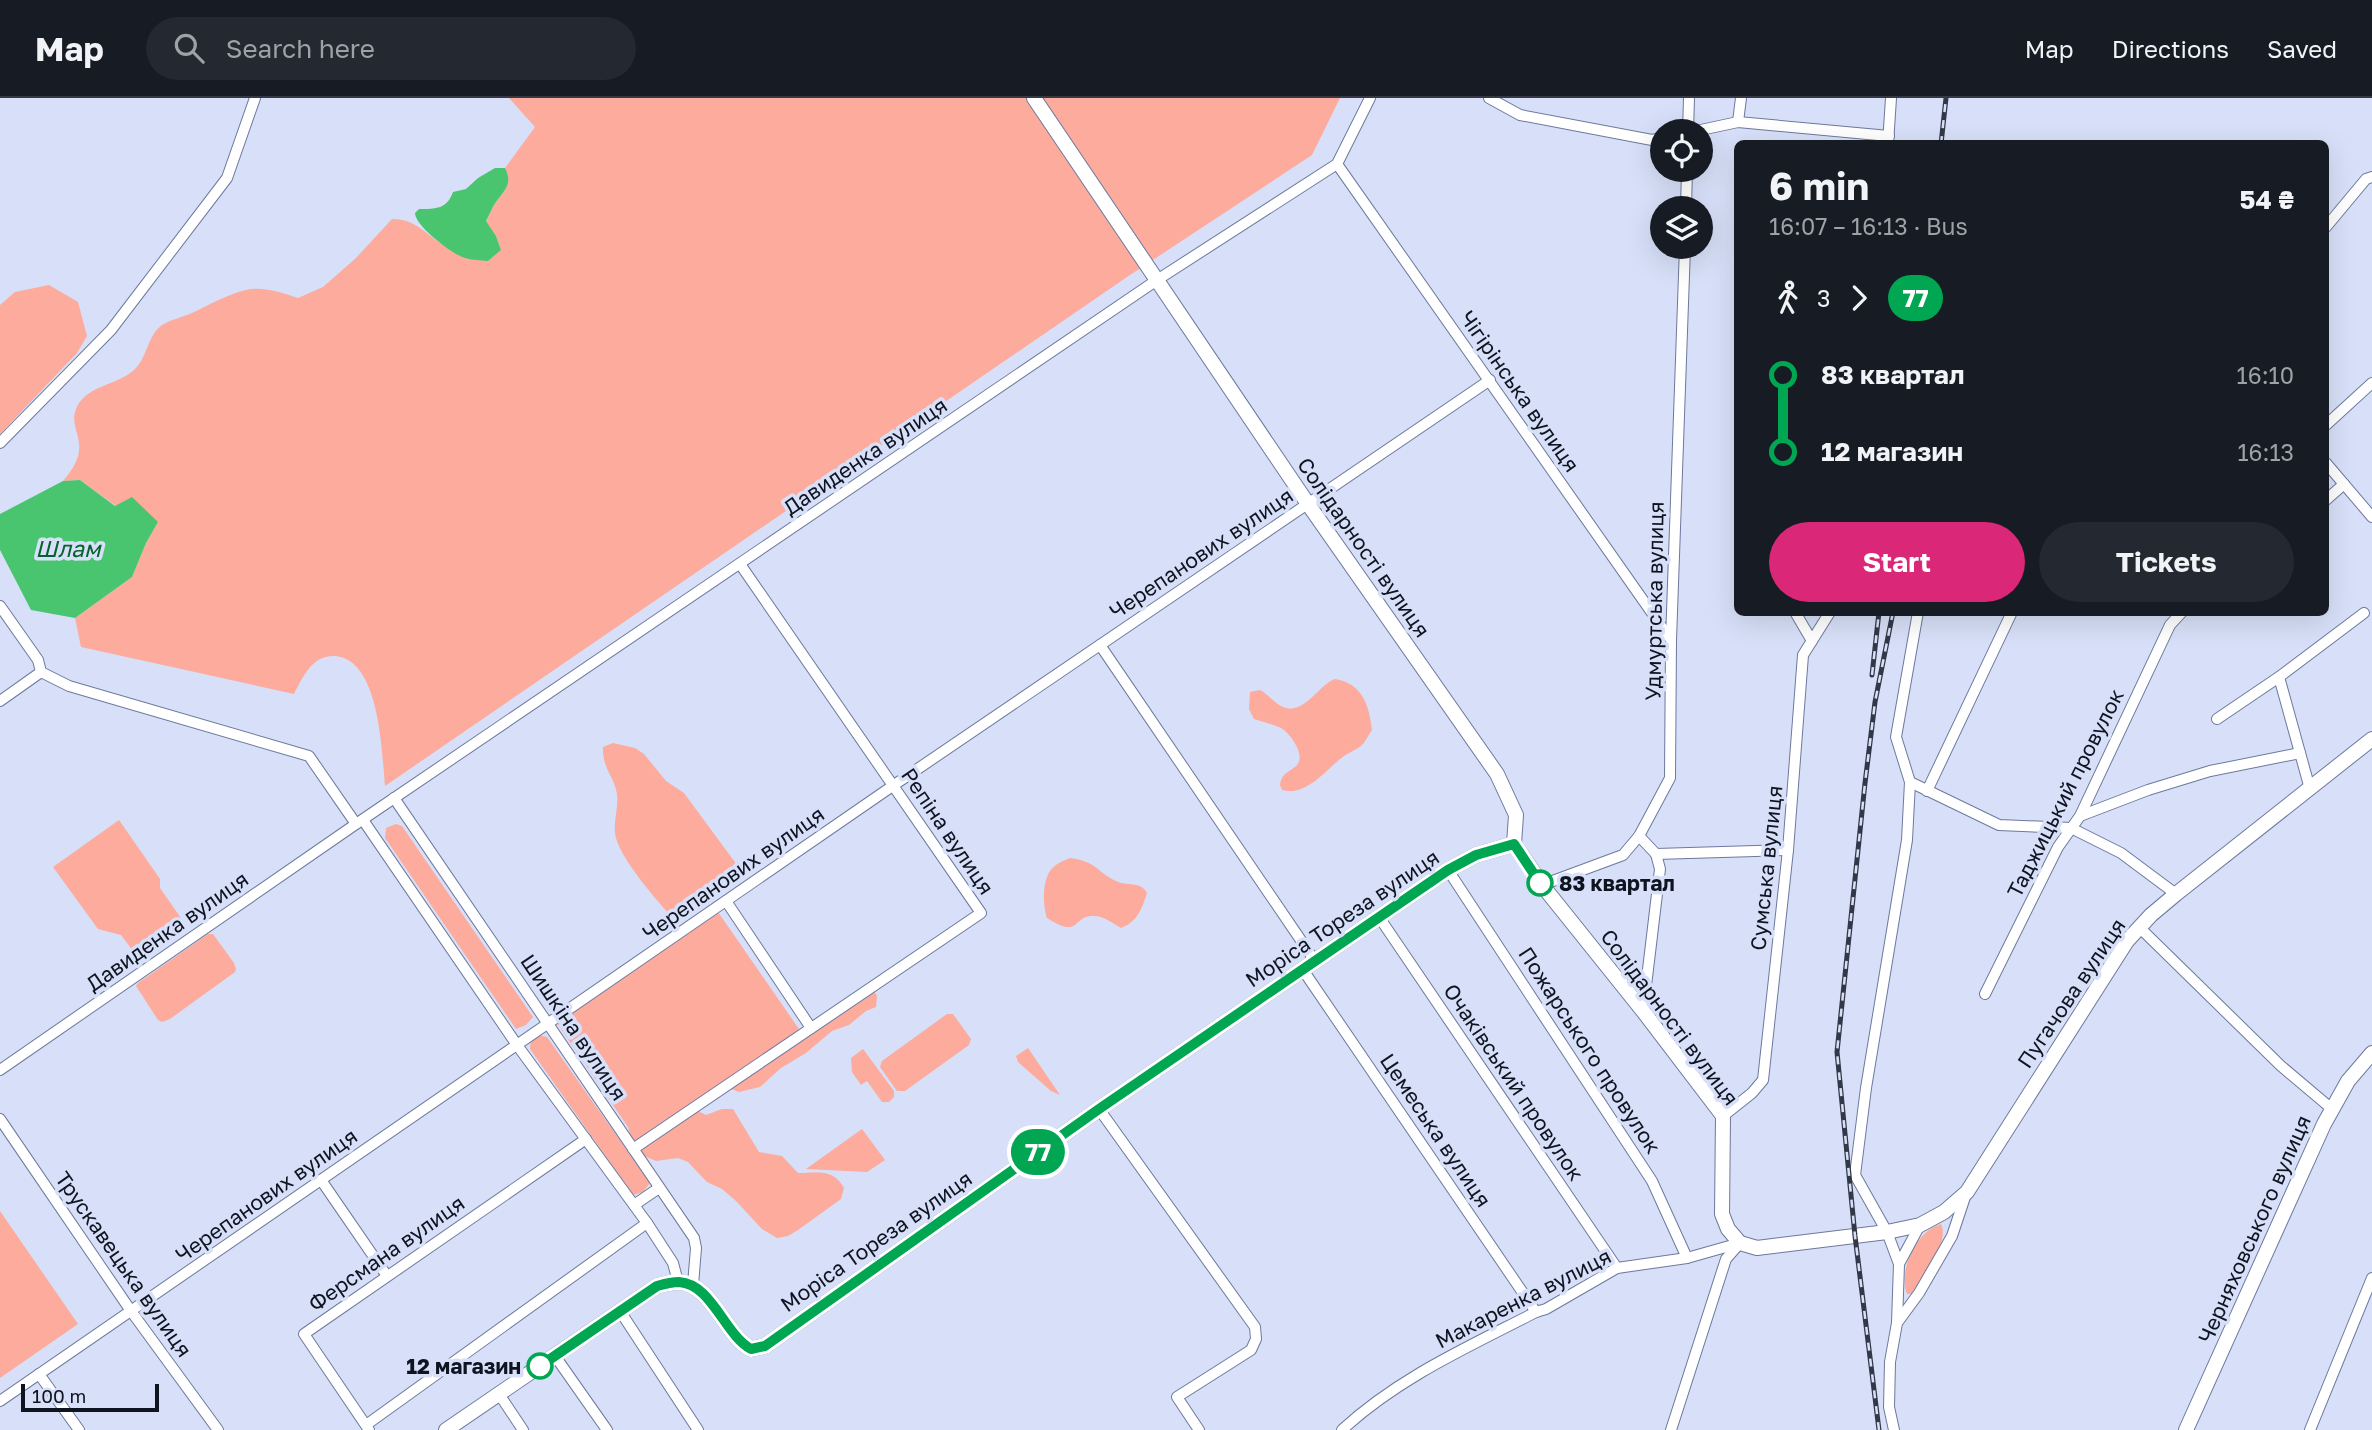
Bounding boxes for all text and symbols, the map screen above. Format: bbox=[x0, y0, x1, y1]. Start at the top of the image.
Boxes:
search box bbox=[146, 17, 636, 80]
text: Map bbox=[35, 29, 104, 68]
icon: search bbox=[170, 29, 208, 67]
text: Search here bbox=[226, 33, 375, 64]
text: Map bbox=[2025, 34, 2074, 63]
text: Directions bbox=[2112, 34, 2229, 63]
text: Saved bbox=[2267, 34, 2337, 63]
map controls bbox=[1650, 119, 1713, 259]
button: locate bbox=[1650, 119, 1713, 182]
text: 6 min bbox=[1769, 163, 1869, 208]
text: 54 ₴ bbox=[2240, 184, 2294, 215]
button: layers bbox=[1650, 196, 1713, 259]
text: 16:07 – 16:13 · Bus bbox=[1769, 212, 1968, 240]
icon: walk bbox=[1769, 279, 1807, 317]
icon: forward bbox=[1840, 279, 1878, 317]
text: 77 bbox=[1902, 283, 1929, 312]
text: 3 bbox=[1817, 284, 1830, 312]
street label: Чiгiрiнська вулиця bbox=[1455, 305, 1585, 477]
text: 83 квартал bbox=[1821, 359, 1964, 390]
text: 16:10 bbox=[2237, 361, 2294, 389]
street label: Давиденка вулиця bbox=[778, 392, 952, 520]
text: 12 магазин bbox=[1821, 436, 1963, 467]
text: 16:13 bbox=[2237, 438, 2294, 466]
street label: Солідарності вулиця bbox=[1292, 452, 1436, 642]
street label: Черепанових вулиця bbox=[1104, 482, 1298, 624]
street label: Удмуртська вулиця bbox=[1639, 501, 1669, 701]
button: Start bbox=[1769, 522, 2025, 602]
button: Tickets bbox=[2039, 522, 2294, 602]
water label: Шлам bbox=[35, 534, 102, 562]
street label: Таджицький провулок bbox=[2001, 684, 2129, 902]
street label: Репiна вулиця bbox=[896, 763, 1000, 899]
street label: Сумська вулиця bbox=[1744, 784, 1788, 952]
street label: Черепанових вулиця bbox=[637, 800, 829, 946]
street label: Моріса Тореза вулиця bbox=[1240, 844, 1444, 992]
street label: Давиденка вулиця bbox=[81, 865, 253, 997]
marker: 83 квартал bbox=[1527, 870, 1553, 896]
place label: 83 квартал bbox=[1559, 870, 1675, 896]
street label: Пугачова вулиця bbox=[2011, 913, 2131, 1073]
street label: Солідарності вулиця bbox=[1595, 924, 1745, 1110]
street label: Пожарського провулок bbox=[1513, 942, 1667, 1158]
street label: Шишкiна вулиця bbox=[515, 949, 633, 1105]
street label: Очакiвський провулок bbox=[1438, 979, 1590, 1185]
street label: Цемеська вулиця bbox=[1375, 1048, 1497, 1212]
street label: Черняховського вулиця bbox=[2192, 1111, 2316, 1347]
street label: Черепанових вулиця bbox=[170, 1122, 362, 1268]
line badge: 77 bbox=[1006, 1129, 1070, 1175]
text: 77 bbox=[1025, 1137, 1051, 1166]
street label: Моріса Тореза вулиця bbox=[775, 1165, 977, 1317]
street label: Трускавецька вулиця bbox=[50, 1166, 198, 1362]
street label: Ферсмана вулиця bbox=[303, 1189, 469, 1317]
street label: Макаренка вулиця bbox=[1431, 1242, 1615, 1354]
place label: 12 магазин bbox=[406, 1353, 521, 1379]
marker: 12 магазин bbox=[527, 1353, 553, 1379]
scale bar bbox=[21, 1381, 159, 1413]
text: 100 m bbox=[32, 1384, 86, 1407]

